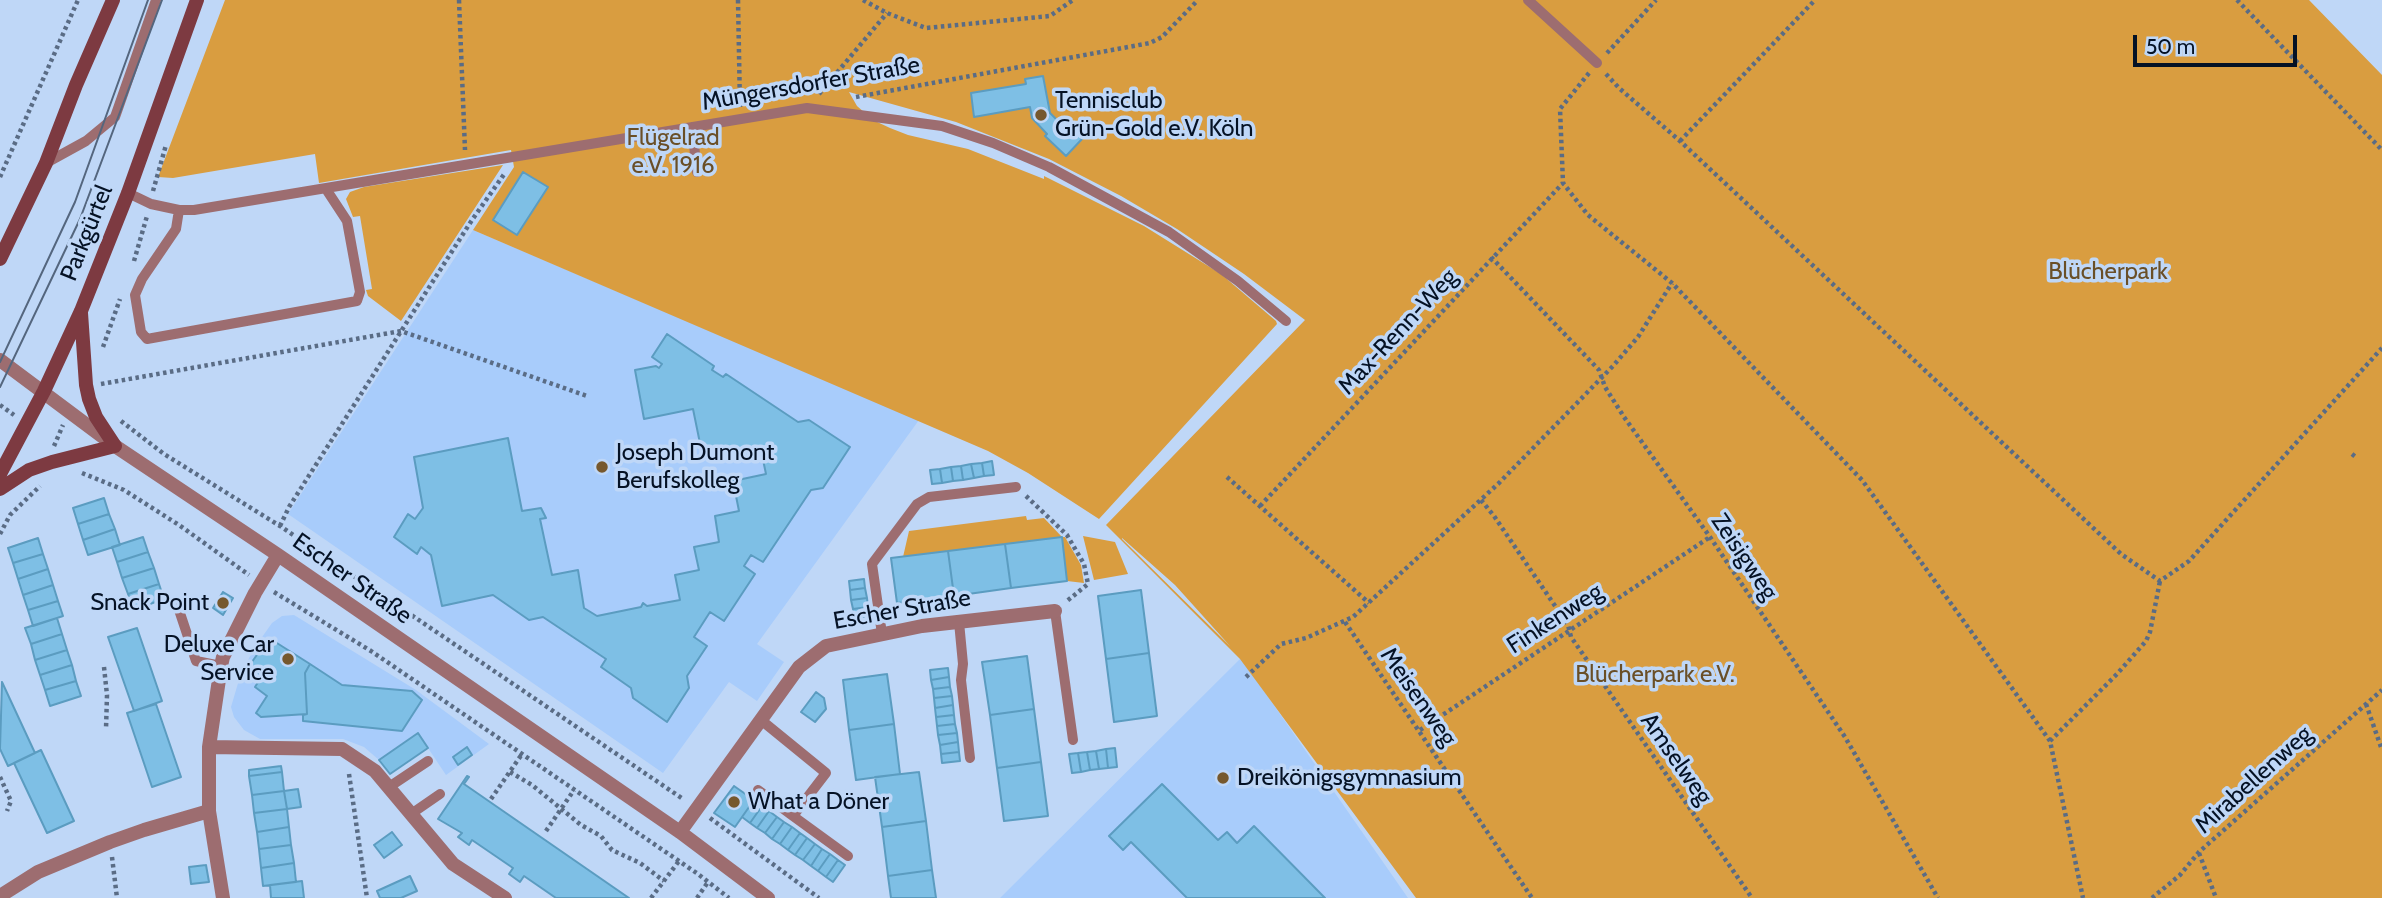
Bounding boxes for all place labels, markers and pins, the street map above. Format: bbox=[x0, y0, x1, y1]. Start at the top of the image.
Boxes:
place label: Tennisclub Grün-Gold e.V. Köln bbox=[1055, 87, 1254, 143]
marker: Tennisclub Grün-Gold e.V. Köln bbox=[1033, 107, 1049, 123]
place label: Joseph Dumont Berufskolleg bbox=[616, 439, 774, 495]
marker: Joseph Dumont Berufskolleg bbox=[594, 459, 610, 475]
place label: Snack Point bbox=[90, 589, 209, 617]
marker: Snack Point bbox=[215, 595, 231, 611]
place label: Deluxe Car Service bbox=[164, 631, 274, 687]
marker: Deluxe Car Service bbox=[280, 651, 296, 667]
place label: Dreikönigsgymnasium bbox=[1237, 764, 1461, 792]
marker: Dreikönigsgymnasium bbox=[1215, 770, 1231, 786]
place label: What a Döner bbox=[748, 788, 889, 816]
marker: What a Döner bbox=[726, 794, 742, 810]

